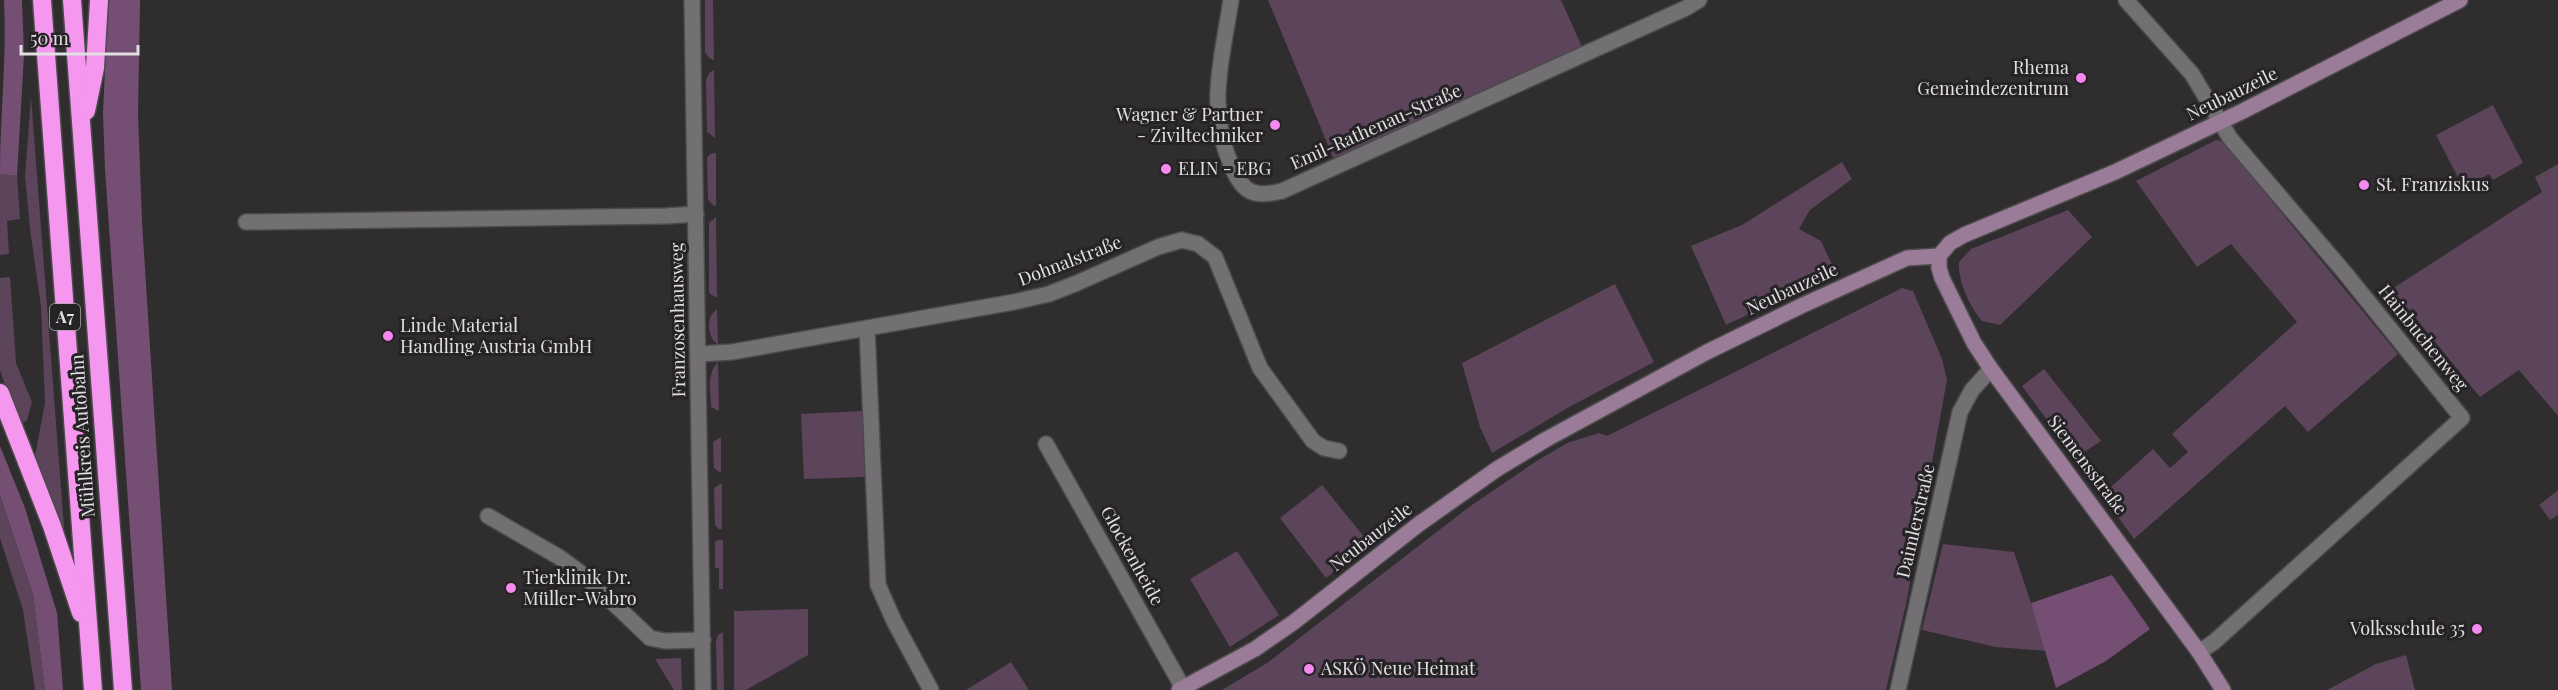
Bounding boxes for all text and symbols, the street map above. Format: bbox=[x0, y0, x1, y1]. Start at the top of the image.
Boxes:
scale bar bbox=[21, 18, 138, 56]
text: 50 m bbox=[30, 26, 69, 50]
place label: Rhema Gemeindezentrum bbox=[1917, 55, 2069, 100]
street label: Neubauzeile bbox=[2182, 61, 2281, 125]
marker: Rhema Gemeindezentrum bbox=[2074, 71, 2088, 85]
street label: Emil-Rathenau-Straße bbox=[1286, 78, 1465, 175]
place label: Wagner & Partner - Ziviltechniker bbox=[1115, 102, 1263, 147]
marker: Wagner & Partner - Ziviltechniker bbox=[1268, 118, 1282, 132]
place label: ELIN - EBG bbox=[1178, 156, 1271, 180]
marker: ELIN - EBG bbox=[1159, 162, 1173, 176]
place label: St. Franziskus bbox=[2376, 172, 2489, 196]
marker: St. Franziskus bbox=[2357, 178, 2371, 192]
street label: Dohnalstraße bbox=[1014, 229, 1125, 291]
street label: Franzosenhausweg bbox=[664, 242, 690, 398]
street label: Neubauzeile bbox=[1742, 256, 1841, 320]
street label: Hainbuchenweg bbox=[2373, 279, 2474, 396]
road number: A7 bbox=[50, 304, 80, 330]
place label: Linde Material Handling Austria GmbH bbox=[400, 313, 592, 358]
marker: Linde Material Handling Austria GmbH bbox=[381, 329, 395, 343]
street label: Mühlkreis Autobahn bbox=[64, 353, 100, 518]
street label: Siemensstraße bbox=[2042, 410, 2133, 519]
street label: Daimlerstraße bbox=[1890, 461, 1940, 580]
street label: Neubauzeile bbox=[1324, 496, 1417, 576]
street label: Glockenheide bbox=[1096, 502, 1170, 609]
place label: Tierklinik Dr. Müller-Wabro bbox=[523, 565, 637, 610]
marker: Tierklinik Dr. Müller-Wabro bbox=[504, 581, 518, 595]
place label: Volksschule 35 bbox=[2349, 616, 2465, 640]
marker: Volksschule 35 bbox=[2470, 622, 2484, 636]
place label: ASKÖ Neue Heimat bbox=[1320, 656, 1476, 680]
marker: ASKÖ Neue Heimat bbox=[1302, 662, 1316, 676]

